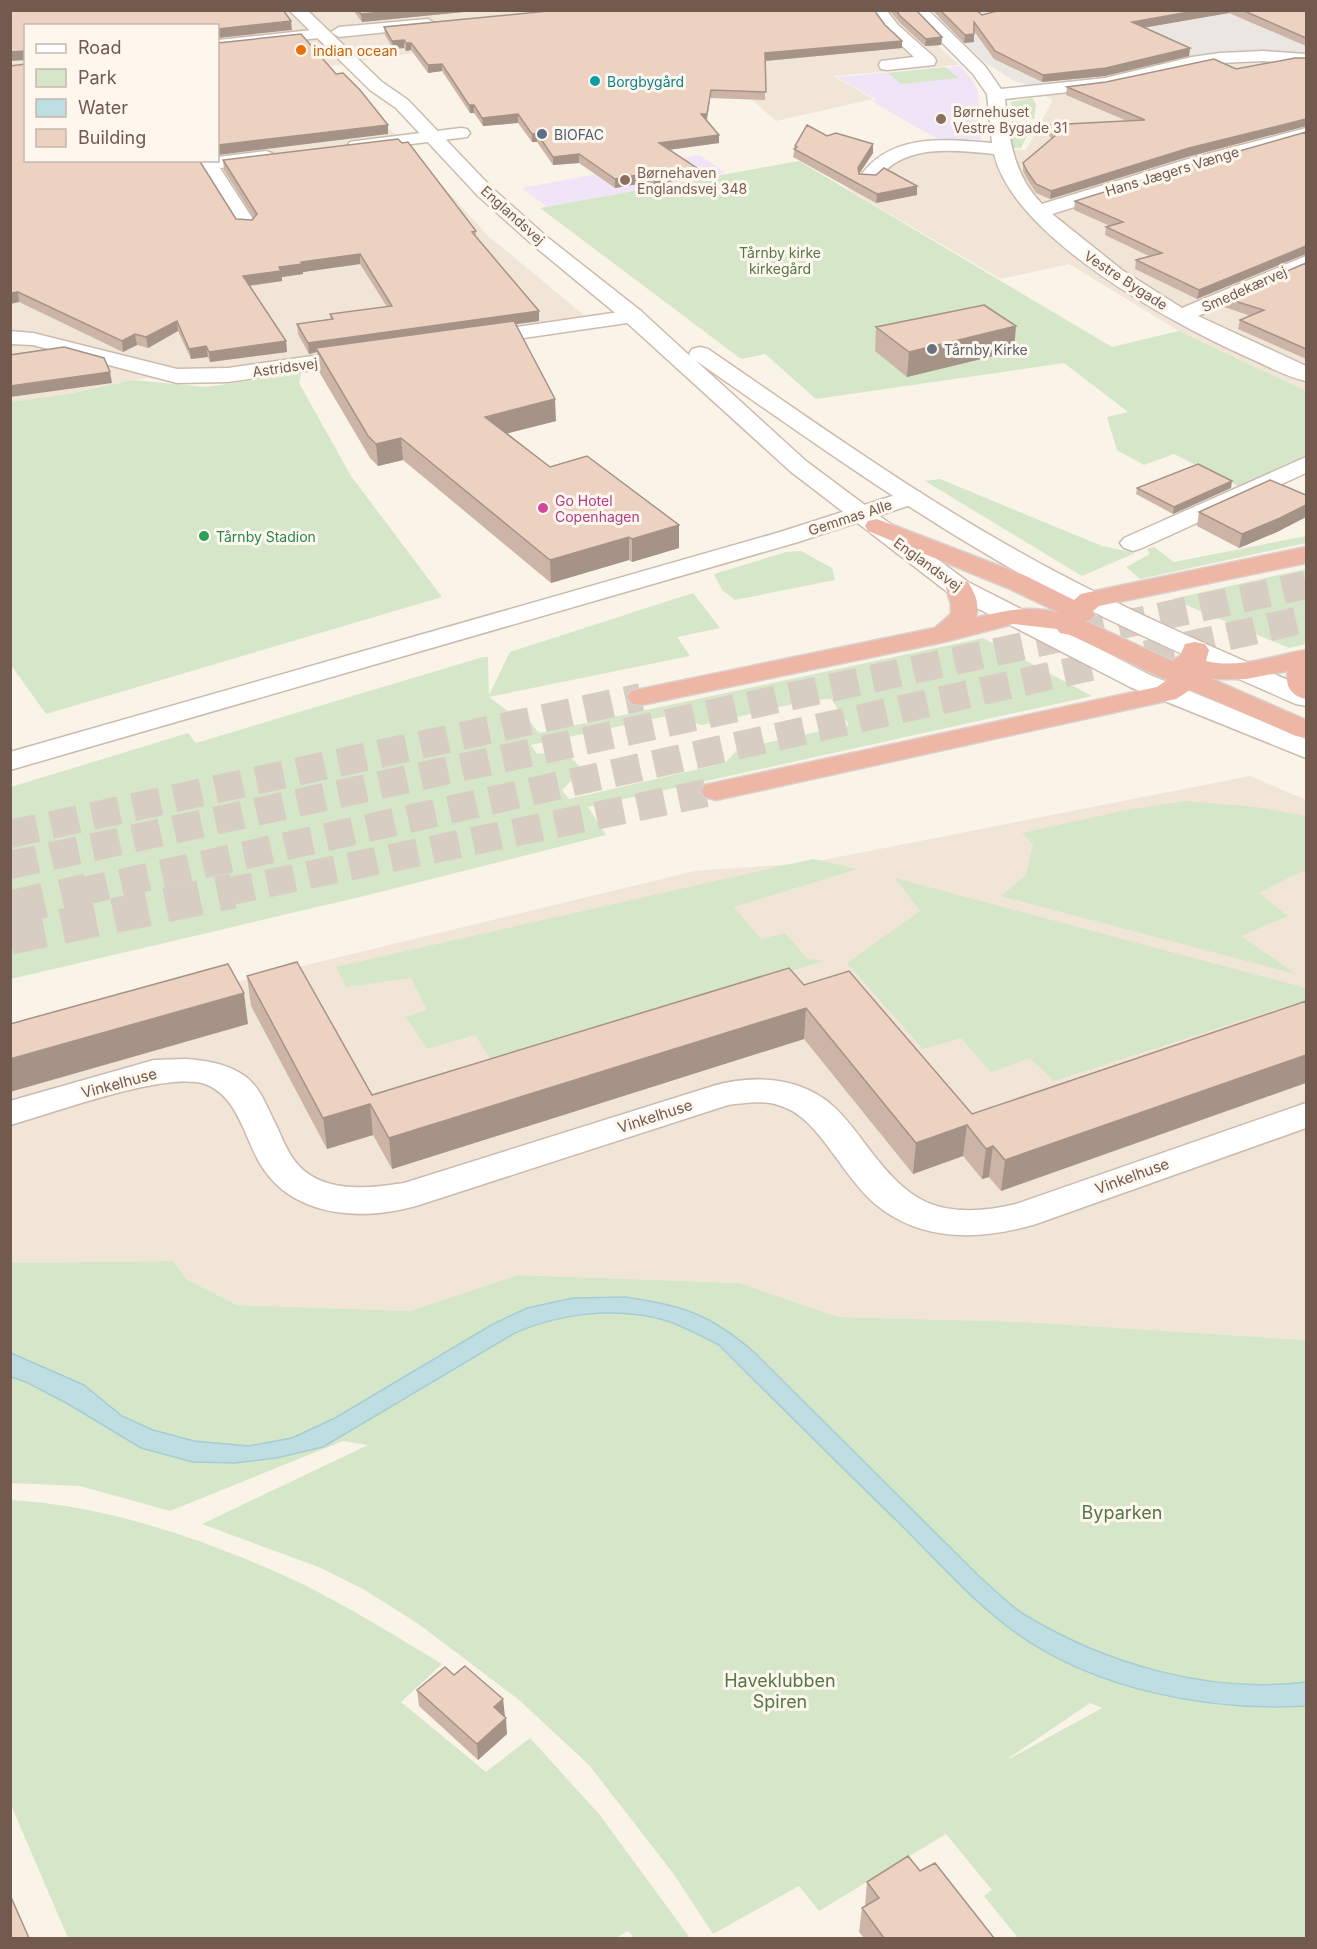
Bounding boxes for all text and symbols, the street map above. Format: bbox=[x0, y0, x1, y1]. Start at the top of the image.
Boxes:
legend bbox=[24, 24, 219, 162]
text: Road bbox=[78, 37, 121, 58]
place label: indian ocean bbox=[313, 42, 398, 59]
marker: indian ocean bbox=[294, 43, 308, 57]
text: Park bbox=[78, 67, 117, 88]
place label: Borgbygård bbox=[607, 73, 684, 90]
marker: Borgbygård bbox=[588, 74, 602, 88]
text: Water bbox=[78, 97, 128, 118]
place label: Børnehuset Vestre Bygade 31 bbox=[953, 103, 1067, 136]
marker: Børnehuset Vestre Bygade 31 bbox=[934, 112, 948, 126]
place label: BIOFAC bbox=[554, 126, 604, 143]
text: Building bbox=[78, 127, 146, 148]
marker: BIOFAC bbox=[535, 127, 549, 141]
street label: Hans Jægers Vænge bbox=[1103, 143, 1241, 199]
place label: Børnehaven Englandsvej 348 bbox=[637, 164, 747, 197]
marker: Børnehaven Englandsvej 348 bbox=[618, 173, 632, 187]
street label: Englandsvej bbox=[478, 182, 548, 248]
park label: Tårnby kirke kirkegård bbox=[739, 244, 821, 277]
street label: Vestre Bygade bbox=[1081, 247, 1171, 313]
street label: Smedekærvej bbox=[1199, 263, 1289, 315]
place label: Tårnby Kirke bbox=[944, 341, 1028, 358]
marker: Tårnby Kirke bbox=[925, 342, 939, 356]
street label: Astridsvej bbox=[251, 354, 319, 380]
place label: Go Hotel Copenhagen bbox=[555, 492, 640, 525]
street label: Gemmas Alle bbox=[806, 495, 894, 539]
marker: Go Hotel Copenhagen bbox=[536, 501, 550, 515]
place label: Tårnby Stadion bbox=[216, 528, 316, 545]
marker: Tårnby Stadion bbox=[197, 529, 211, 543]
street label: Englandsvej bbox=[891, 534, 965, 594]
street label: Vinkelhuse bbox=[79, 1064, 159, 1102]
street label: Vinkelhuse bbox=[615, 1095, 695, 1137]
street label: Vinkelhuse bbox=[1092, 1154, 1172, 1198]
park label: Byparken bbox=[1082, 1502, 1162, 1523]
park label: Haveklubben Spiren bbox=[724, 1670, 836, 1712]

